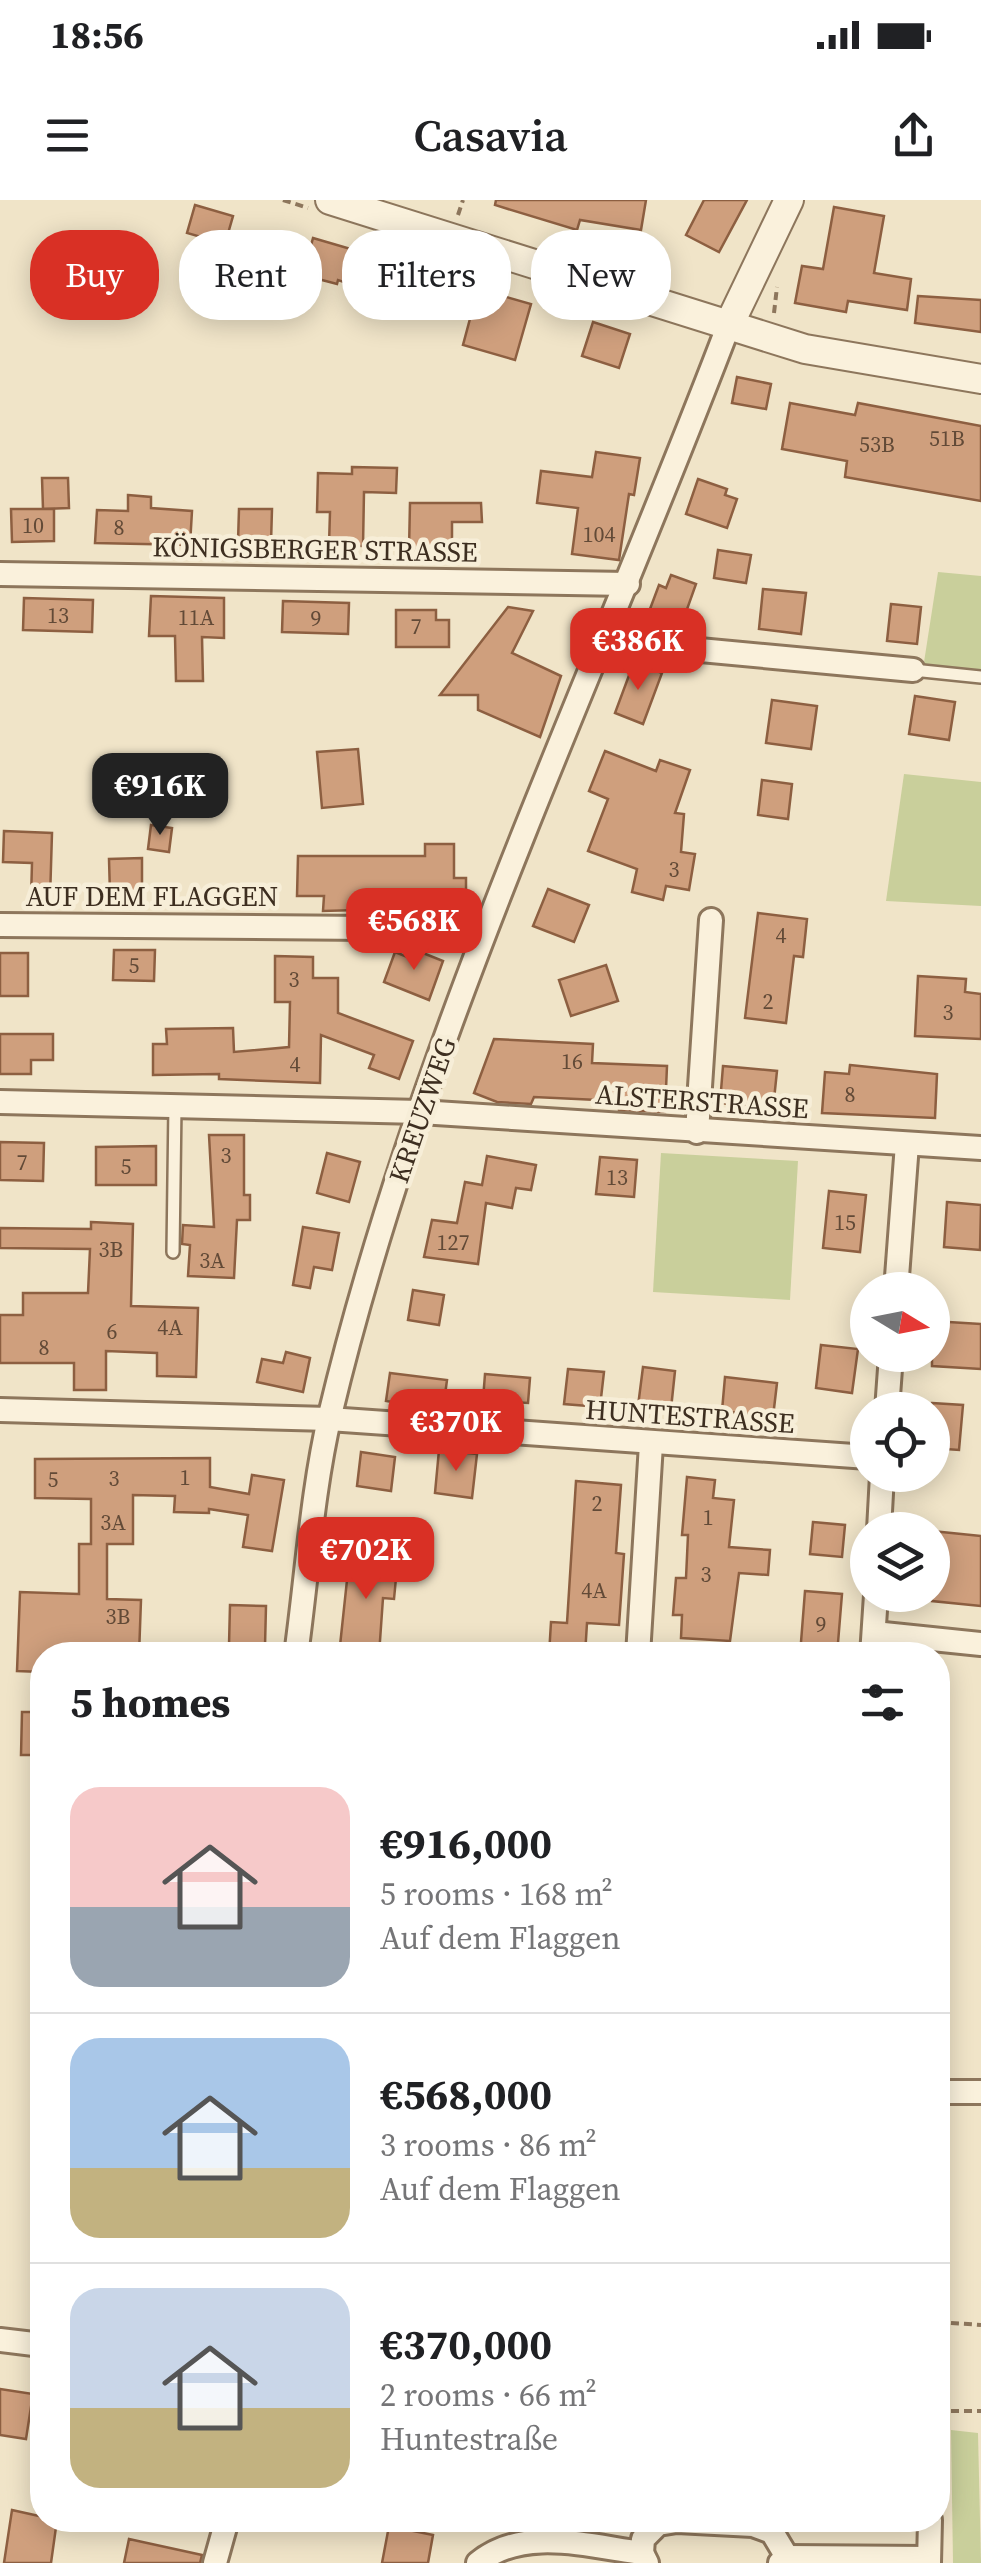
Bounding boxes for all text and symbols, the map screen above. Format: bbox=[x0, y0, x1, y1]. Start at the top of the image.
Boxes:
text: 18:56 bbox=[50, 9, 144, 61]
text: Casavia bbox=[413, 104, 568, 166]
icon: menu bbox=[40, 108, 95, 163]
icon: share bbox=[886, 108, 941, 163]
chip: Buy bbox=[30, 230, 159, 320]
chip: Rent bbox=[179, 230, 322, 320]
chip: Filters bbox=[342, 230, 511, 320]
chip: New bbox=[531, 230, 671, 320]
house number: 51B bbox=[929, 423, 965, 453]
house number: 53B bbox=[859, 429, 895, 459]
house number: 10 bbox=[22, 510, 44, 540]
house number: 8 bbox=[113, 512, 125, 542]
house number: 104 bbox=[582, 519, 616, 549]
street label: KÖNIGSBERGER STRASSE bbox=[152, 527, 478, 571]
house number: 13 bbox=[47, 600, 69, 630]
house number: 11A bbox=[178, 602, 215, 632]
house number: 9 bbox=[310, 603, 322, 633]
pin: €386K bbox=[568, 608, 708, 693]
house number: 7 bbox=[410, 611, 422, 641]
text: €386K bbox=[592, 618, 684, 662]
pin: €916K bbox=[90, 753, 230, 838]
text: €916K bbox=[114, 763, 206, 807]
house number: 3 bbox=[668, 854, 680, 884]
street label: AUF DEM FLAGGEN bbox=[26, 877, 278, 915]
pin: €568K bbox=[344, 888, 484, 973]
text: €568K bbox=[368, 898, 460, 942]
house number: 4 bbox=[775, 920, 787, 950]
house number: 5 bbox=[128, 950, 140, 980]
house number: 3 bbox=[288, 964, 300, 994]
house number: 2 bbox=[762, 986, 774, 1016]
house number: 3 bbox=[942, 997, 954, 1027]
street label: KREUZWEG bbox=[379, 1032, 465, 1188]
house number: 16 bbox=[561, 1046, 583, 1076]
house number: 4 bbox=[289, 1049, 301, 1079]
street label: ALSTERSTRASSE bbox=[594, 1075, 810, 1127]
house number: 8 bbox=[844, 1079, 856, 1109]
house number: 3 bbox=[220, 1140, 232, 1170]
house number: 7 bbox=[16, 1147, 28, 1177]
house number: 5 bbox=[120, 1151, 132, 1181]
house number: 13 bbox=[606, 1162, 628, 1192]
house number: 15 bbox=[834, 1207, 856, 1237]
house number: 127 bbox=[436, 1227, 470, 1257]
house number: 3B bbox=[99, 1234, 123, 1264]
house number: 3A bbox=[199, 1245, 225, 1275]
north arrow bbox=[850, 1272, 950, 1372]
map controls bbox=[850, 1272, 950, 1612]
house number: 4A bbox=[157, 1312, 183, 1342]
house number: 6 bbox=[106, 1316, 118, 1346]
house number: 8 bbox=[38, 1332, 50, 1362]
pin: €370K bbox=[386, 1389, 526, 1474]
street label: HUNTESTRASSE bbox=[584, 1390, 796, 1442]
button: locate bbox=[850, 1392, 950, 1492]
text: €370K bbox=[410, 1399, 502, 1443]
house number: 1 bbox=[179, 1462, 191, 1492]
house number: 3 bbox=[108, 1463, 120, 1493]
house number: 5 bbox=[47, 1464, 59, 1494]
house number: 2 bbox=[591, 1488, 603, 1518]
house number: 1 bbox=[702, 1502, 714, 1532]
house number: 3A bbox=[100, 1507, 126, 1537]
button: layers bbox=[850, 1512, 950, 1612]
pin: €702K bbox=[296, 1517, 436, 1602]
text: €702K bbox=[320, 1527, 412, 1571]
house number: 3 bbox=[700, 1559, 712, 1589]
house number: 4A bbox=[581, 1575, 607, 1605]
house number: 3B bbox=[106, 1601, 130, 1631]
house number: 9 bbox=[815, 1609, 827, 1639]
text: 5 homes bbox=[70, 1673, 230, 1731]
icon: filters bbox=[855, 1675, 910, 1730]
text: €916,000 bbox=[380, 1814, 552, 1872]
icon: home bbox=[150, 1827, 270, 1947]
text: 5 rooms · 168 m² bbox=[380, 1872, 613, 1916]
text: Auf dem Flaggen bbox=[380, 1916, 621, 1960]
text: €568,000 bbox=[380, 2065, 552, 2123]
icon: home bbox=[150, 2078, 270, 2198]
text: 3 rooms · 86 m² bbox=[380, 2123, 597, 2167]
text: Auf dem Flaggen bbox=[380, 2167, 621, 2211]
text: €370,000 bbox=[380, 2315, 552, 2373]
icon: home bbox=[150, 2328, 270, 2448]
text: 2 rooms · 66 m² bbox=[380, 2373, 597, 2417]
text: Huntestraße bbox=[380, 2417, 558, 2461]

